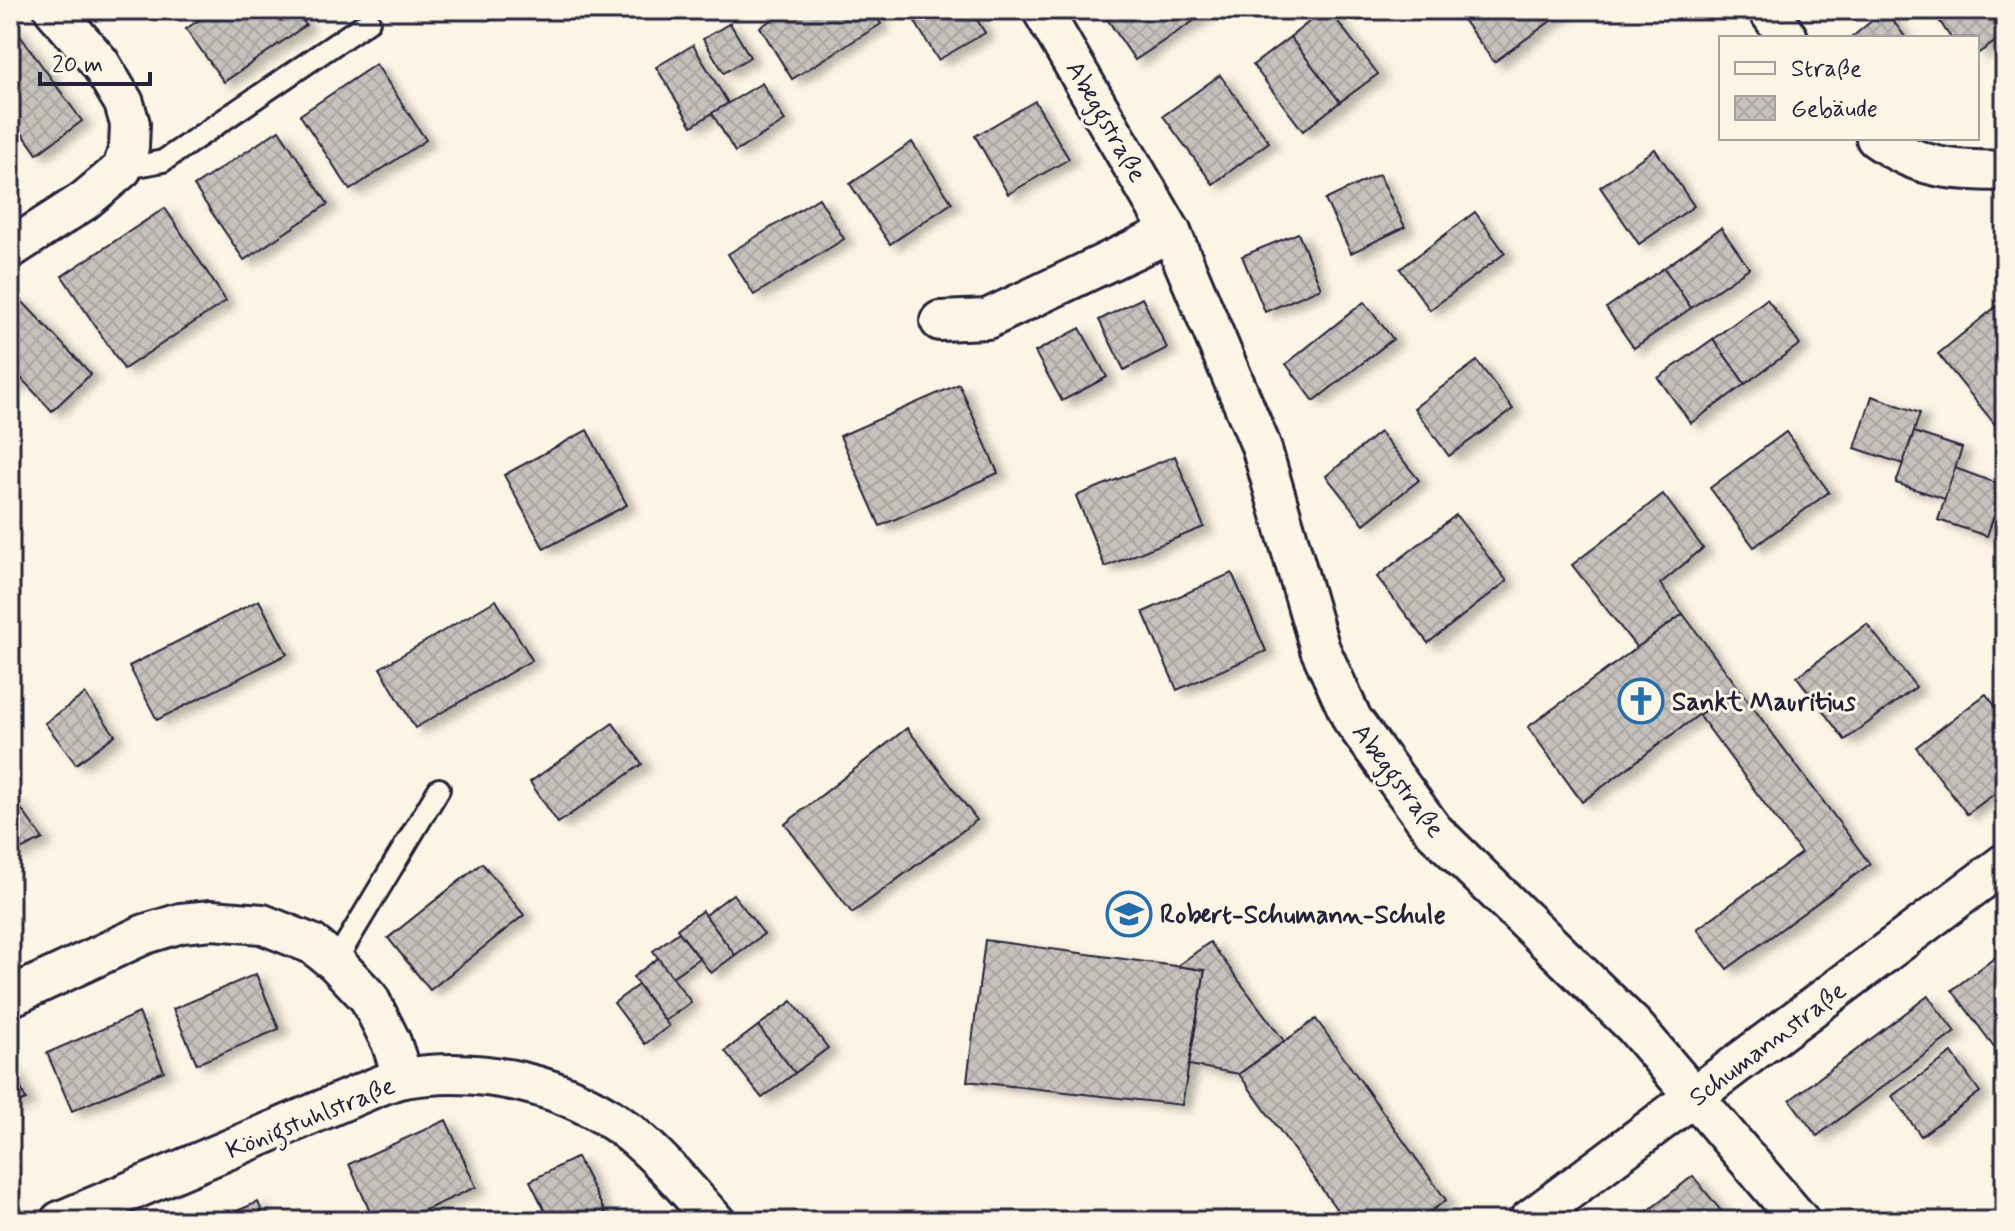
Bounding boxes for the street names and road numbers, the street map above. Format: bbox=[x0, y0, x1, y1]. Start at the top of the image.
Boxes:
street label: Abeggstraße bbox=[1054, 55, 1154, 191]
street label: Abeggstraße bbox=[1341, 717, 1452, 847]
street label: Schumannstraße bbox=[1683, 974, 1854, 1115]
street label: Königstuhlstraße bbox=[221, 1069, 402, 1171]

